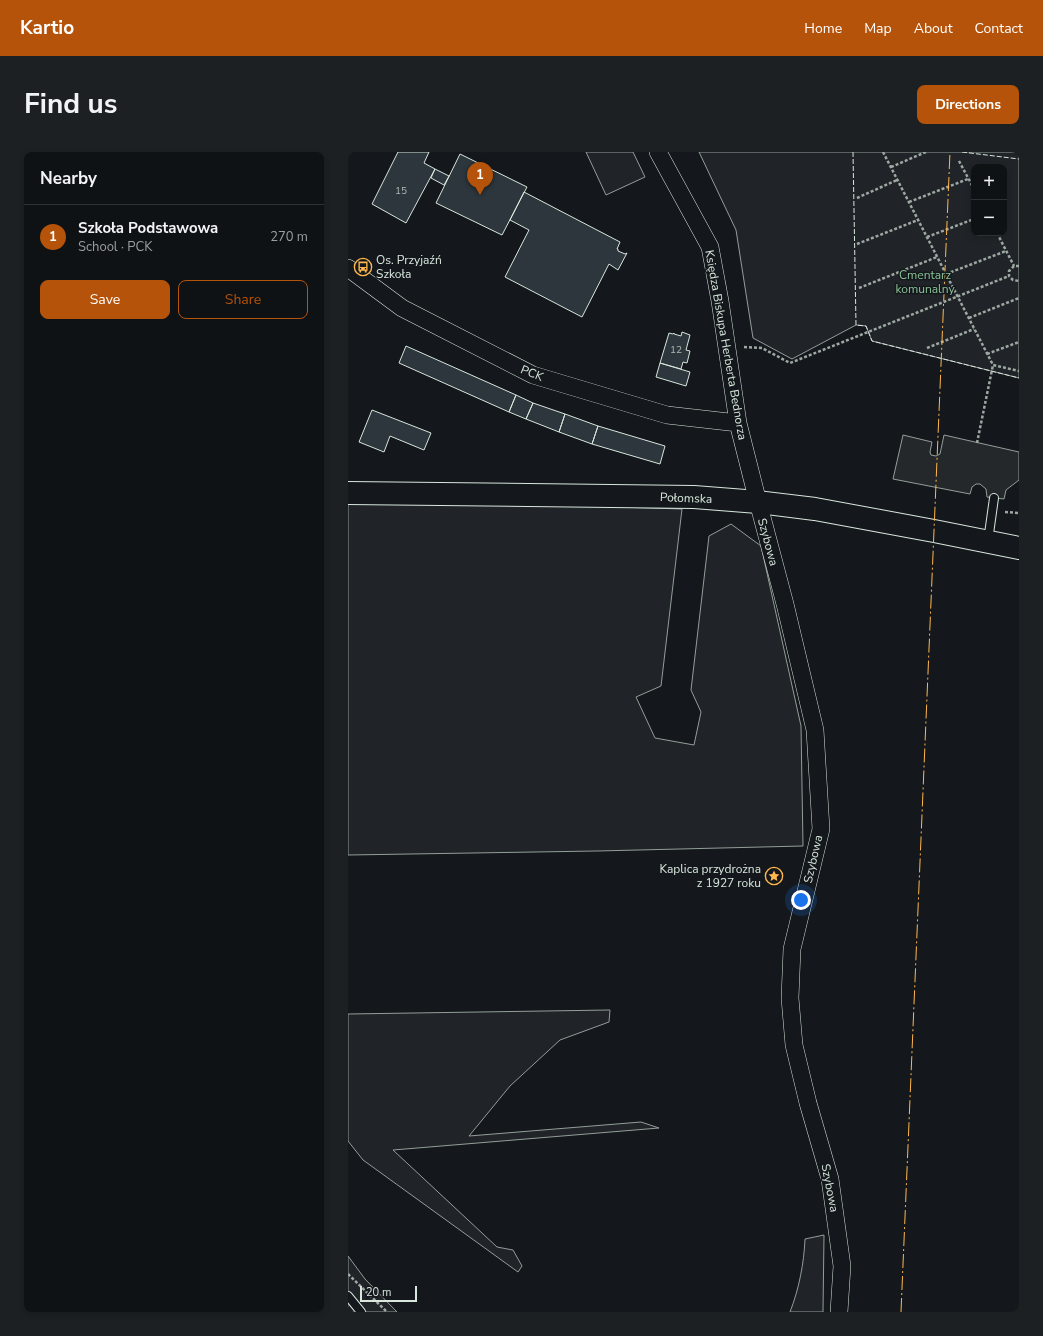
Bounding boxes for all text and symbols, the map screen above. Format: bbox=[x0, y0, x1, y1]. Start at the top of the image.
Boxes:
text: Kartio bbox=[20, 15, 74, 41]
text: Home bbox=[804, 19, 842, 38]
text: Map bbox=[864, 19, 892, 38]
text: About bbox=[914, 19, 953, 38]
text: Contact bbox=[975, 19, 1023, 38]
text: Find us bbox=[24, 85, 118, 123]
button: Directions bbox=[917, 85, 1019, 124]
pin: 1 bbox=[467, 162, 493, 195]
map controls bbox=[971, 164, 1007, 236]
button: + bbox=[971, 164, 1007, 200]
text: Nearby bbox=[40, 167, 97, 190]
house number: 15 bbox=[395, 184, 407, 198]
button: − bbox=[971, 200, 1007, 236]
text: Szkoła Podstawowa bbox=[78, 218, 218, 238]
text: 1 bbox=[49, 228, 57, 246]
text: 270 m bbox=[270, 228, 308, 246]
text: School · PCK bbox=[78, 238, 152, 256]
street label: Księdza Biskupa Herberta Bednorza bbox=[701, 249, 751, 441]
place label: Os. Przyjaźń Szkoła bbox=[376, 252, 442, 282]
bus stop icon: Os. Przyjaźń Szkoła bbox=[353, 257, 373, 277]
park label: Cmentarz komunalny bbox=[895, 267, 955, 297]
button: Save bbox=[40, 280, 170, 319]
button: Share bbox=[178, 280, 308, 319]
house number: 12 bbox=[670, 343, 682, 357]
street label: PCK bbox=[518, 361, 546, 385]
street label: Połomska bbox=[659, 489, 713, 507]
street label: Szybowa bbox=[754, 516, 782, 568]
street label: Szybowa bbox=[800, 833, 826, 885]
place label: Kaplica przydrożna z 1927 roku bbox=[659, 861, 761, 891]
place icon: Kaplica przydrożna z 1927 roku bbox=[764, 866, 784, 886]
your location bbox=[791, 890, 811, 910]
street label: Szybowa bbox=[817, 1162, 843, 1214]
scale bar bbox=[360, 1284, 417, 1303]
text: 20 m bbox=[366, 1285, 391, 1300]

